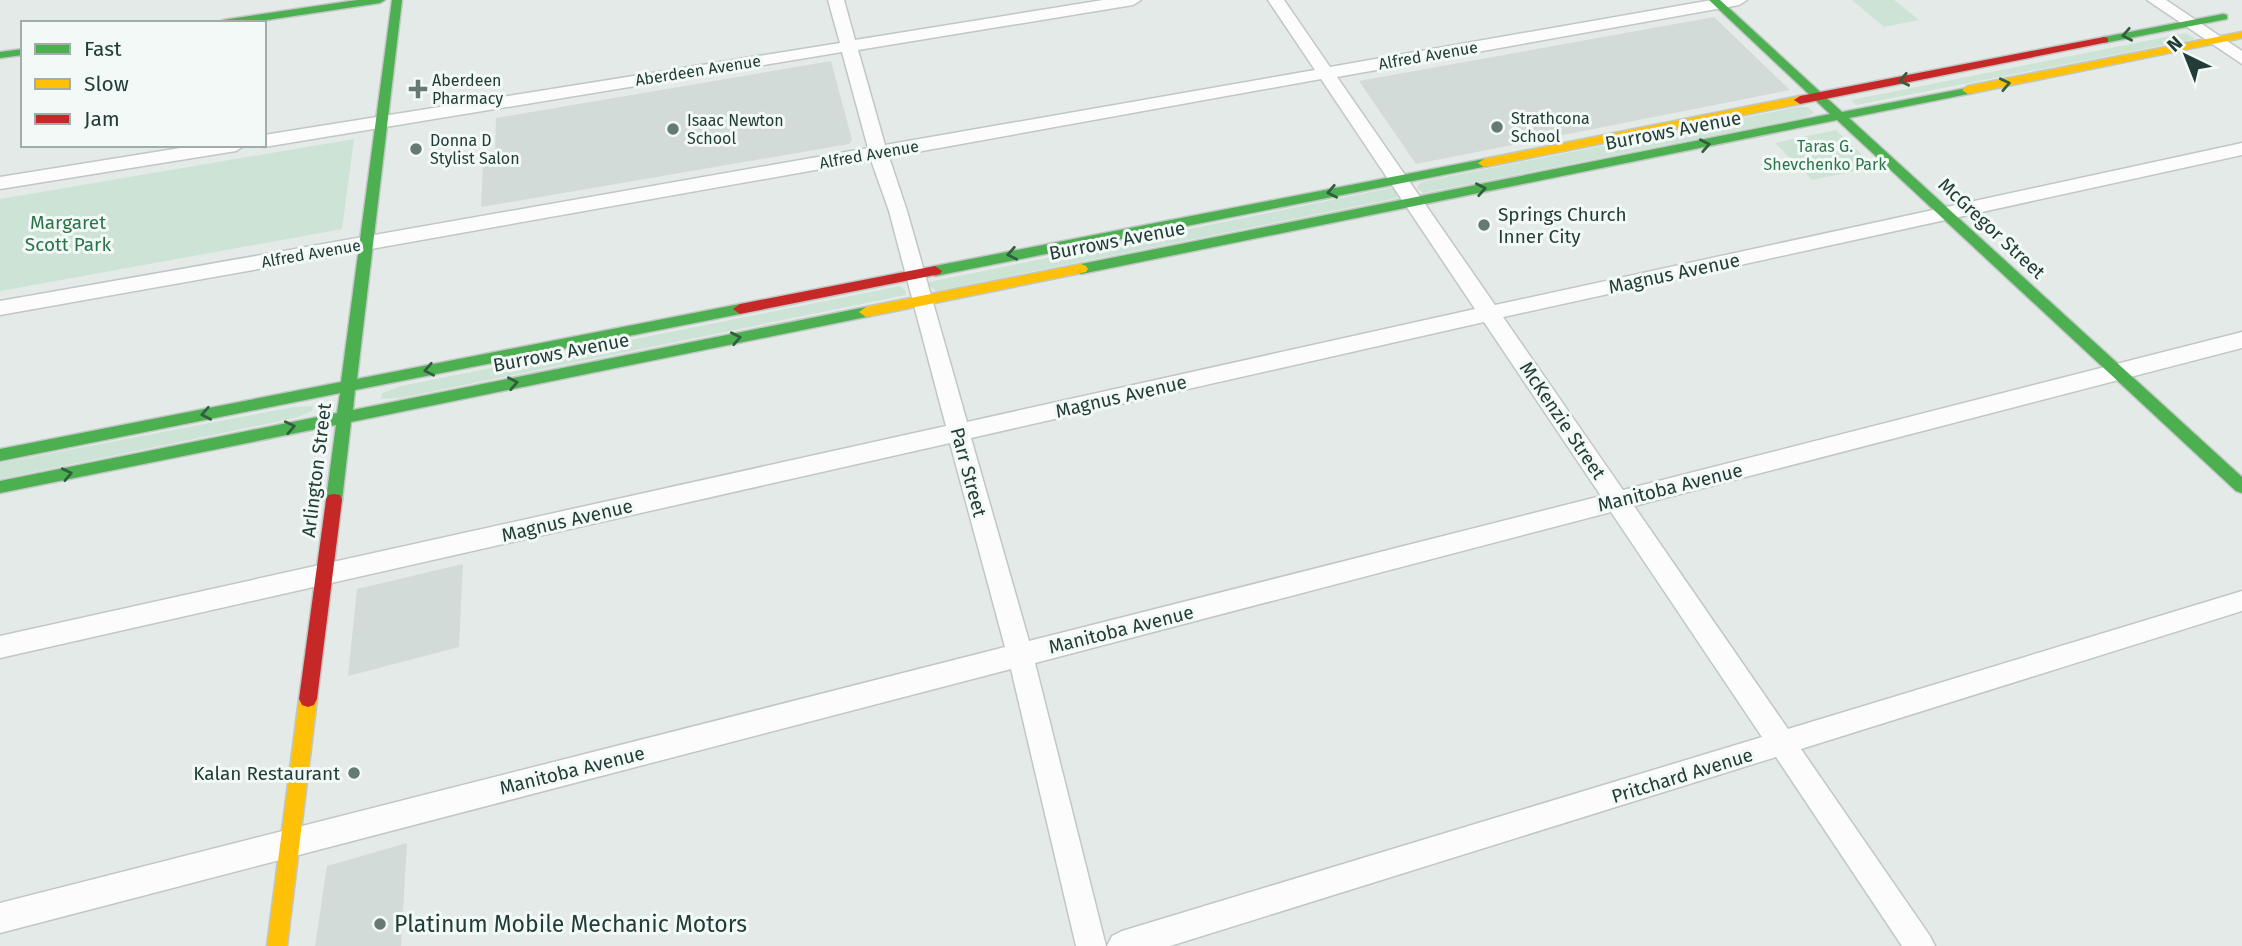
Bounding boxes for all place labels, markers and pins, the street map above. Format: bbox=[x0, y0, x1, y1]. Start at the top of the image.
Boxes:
place label: Aberdeen Pharmacy bbox=[432, 71, 503, 108]
marker: Aberdeen Pharmacy bbox=[410, 81, 426, 97]
place label: Strathcona School bbox=[1511, 109, 1590, 146]
place label: Isaac Newton School bbox=[687, 111, 784, 148]
marker: Strathcona School bbox=[1489, 119, 1505, 135]
marker: Isaac Newton School bbox=[665, 121, 681, 137]
place label: Donna D Stylist Salon bbox=[430, 131, 520, 168]
marker: Donna D Stylist Salon bbox=[408, 141, 424, 157]
place label: Springs Church Inner City bbox=[1498, 203, 1627, 248]
marker: Springs Church Inner City bbox=[1476, 217, 1492, 233]
place label: Kalan Restaurant bbox=[193, 762, 340, 785]
marker: Kalan Restaurant bbox=[346, 765, 362, 781]
place label: Platinum Mobile Mechanic Motors bbox=[394, 910, 747, 938]
marker: Platinum Mobile Mechanic Motors bbox=[372, 916, 388, 932]

